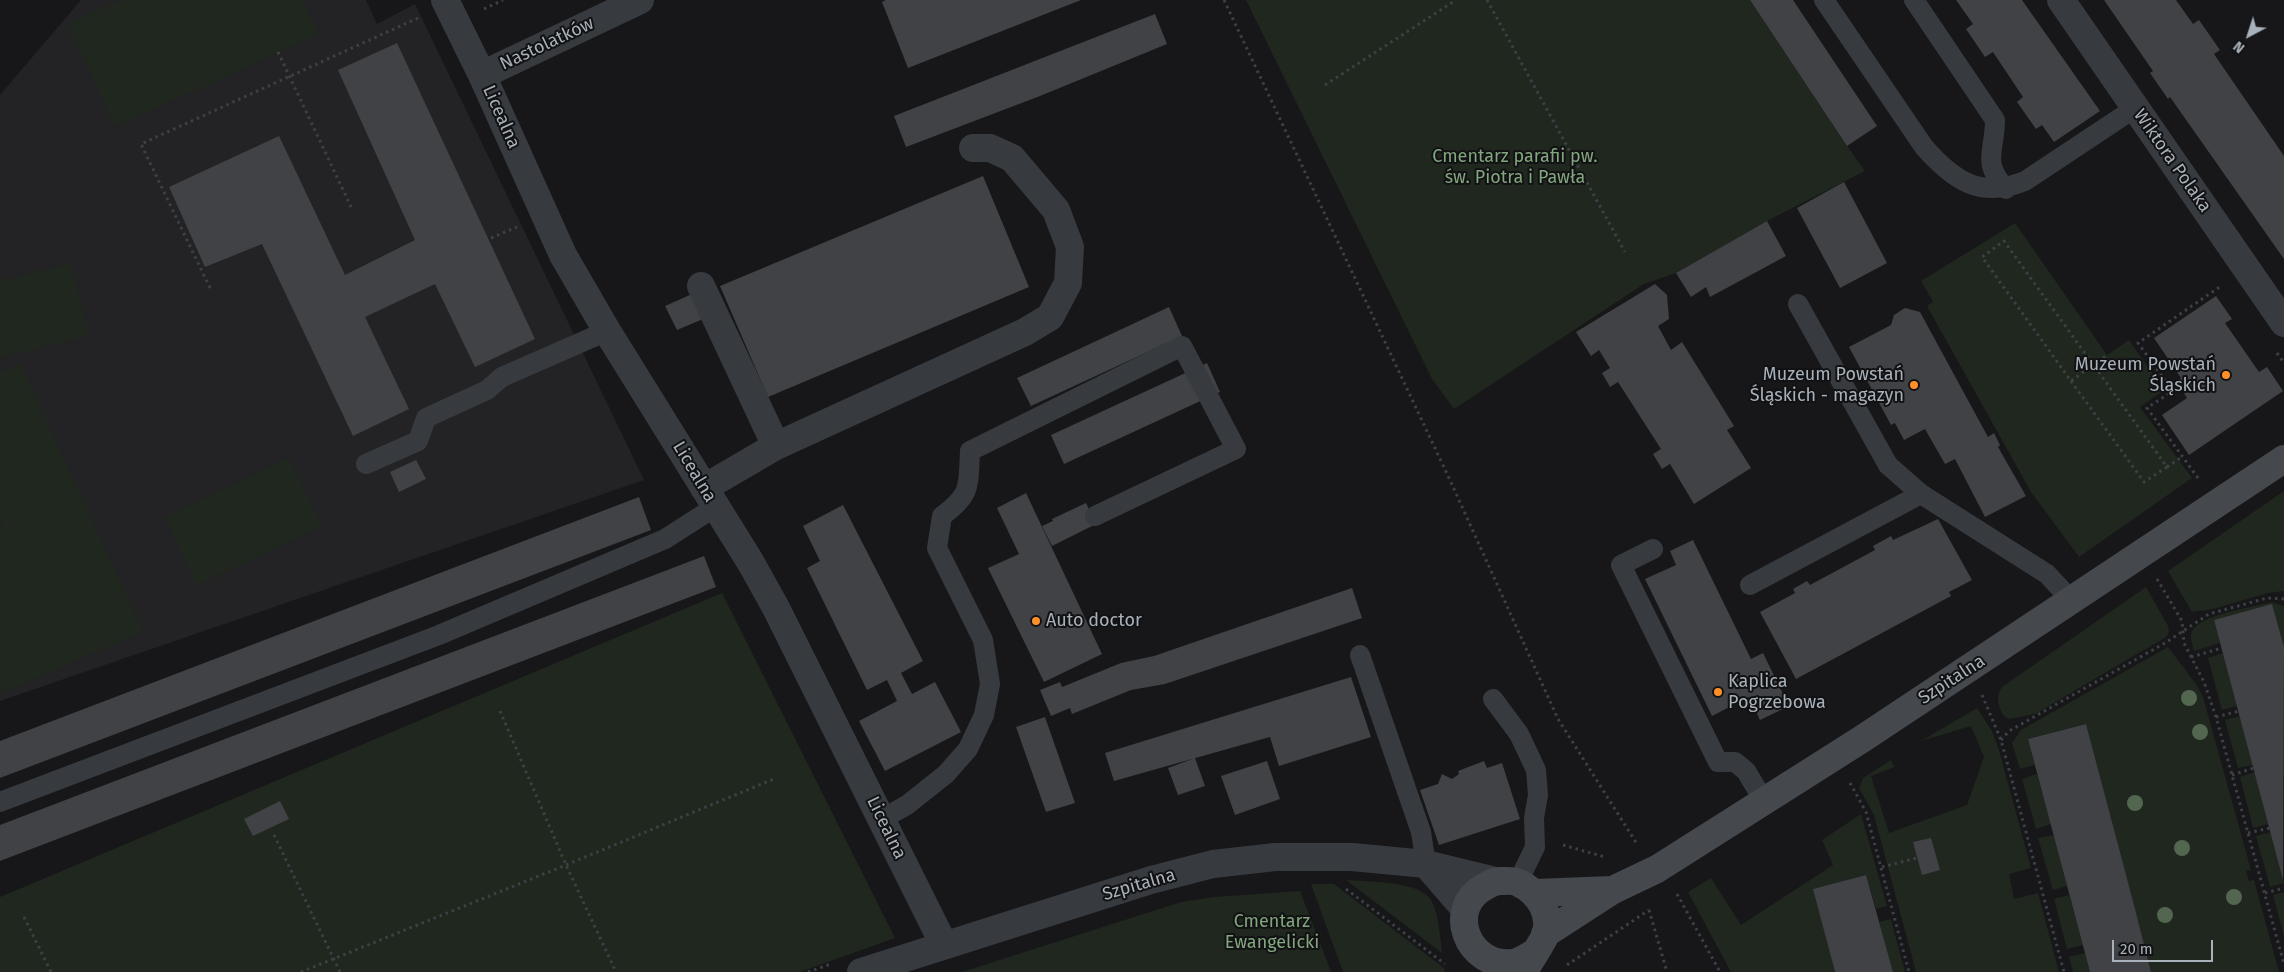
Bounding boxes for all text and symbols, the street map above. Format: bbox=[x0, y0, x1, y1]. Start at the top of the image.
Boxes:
north arrow bbox=[2224, 10, 2274, 60]
street label: Nastolatków bbox=[497, 13, 597, 75]
text: N bbox=[2230, 37, 2248, 56]
street label: Licealna bbox=[477, 82, 525, 152]
street label: Wiktora Polaka bbox=[2128, 105, 2216, 217]
park label: Cmentarz parafii pw. św. Piotra i Pawła bbox=[1432, 146, 1598, 188]
place label: Muzeum Powstań Śląskich bbox=[2075, 354, 2216, 396]
place label: Muzeum Powstań Śląskich - magazyn bbox=[1750, 364, 1904, 406]
marker: Muzeum Powstań Śląskich bbox=[2220, 369, 2232, 381]
marker: Muzeum Powstań Śląskich - magazyn bbox=[1908, 379, 1920, 391]
street label: Licealna bbox=[667, 438, 721, 506]
place label: Auto doctor bbox=[1046, 610, 1142, 632]
marker: Auto doctor bbox=[1030, 615, 1042, 627]
street label: Szpitalna bbox=[1915, 651, 1989, 709]
place label: Kaplica Pogrzebowa bbox=[1728, 671, 1826, 714]
marker: Kaplica Pogrzebowa bbox=[1712, 686, 1724, 698]
street label: Licealna bbox=[862, 793, 910, 863]
street label: Szpitalna bbox=[1100, 864, 1178, 906]
park label: Cmentarz Ewangelicki bbox=[1225, 911, 1319, 954]
scale bar bbox=[2114, 930, 2215, 962]
text: 20 m bbox=[2120, 940, 2153, 958]

